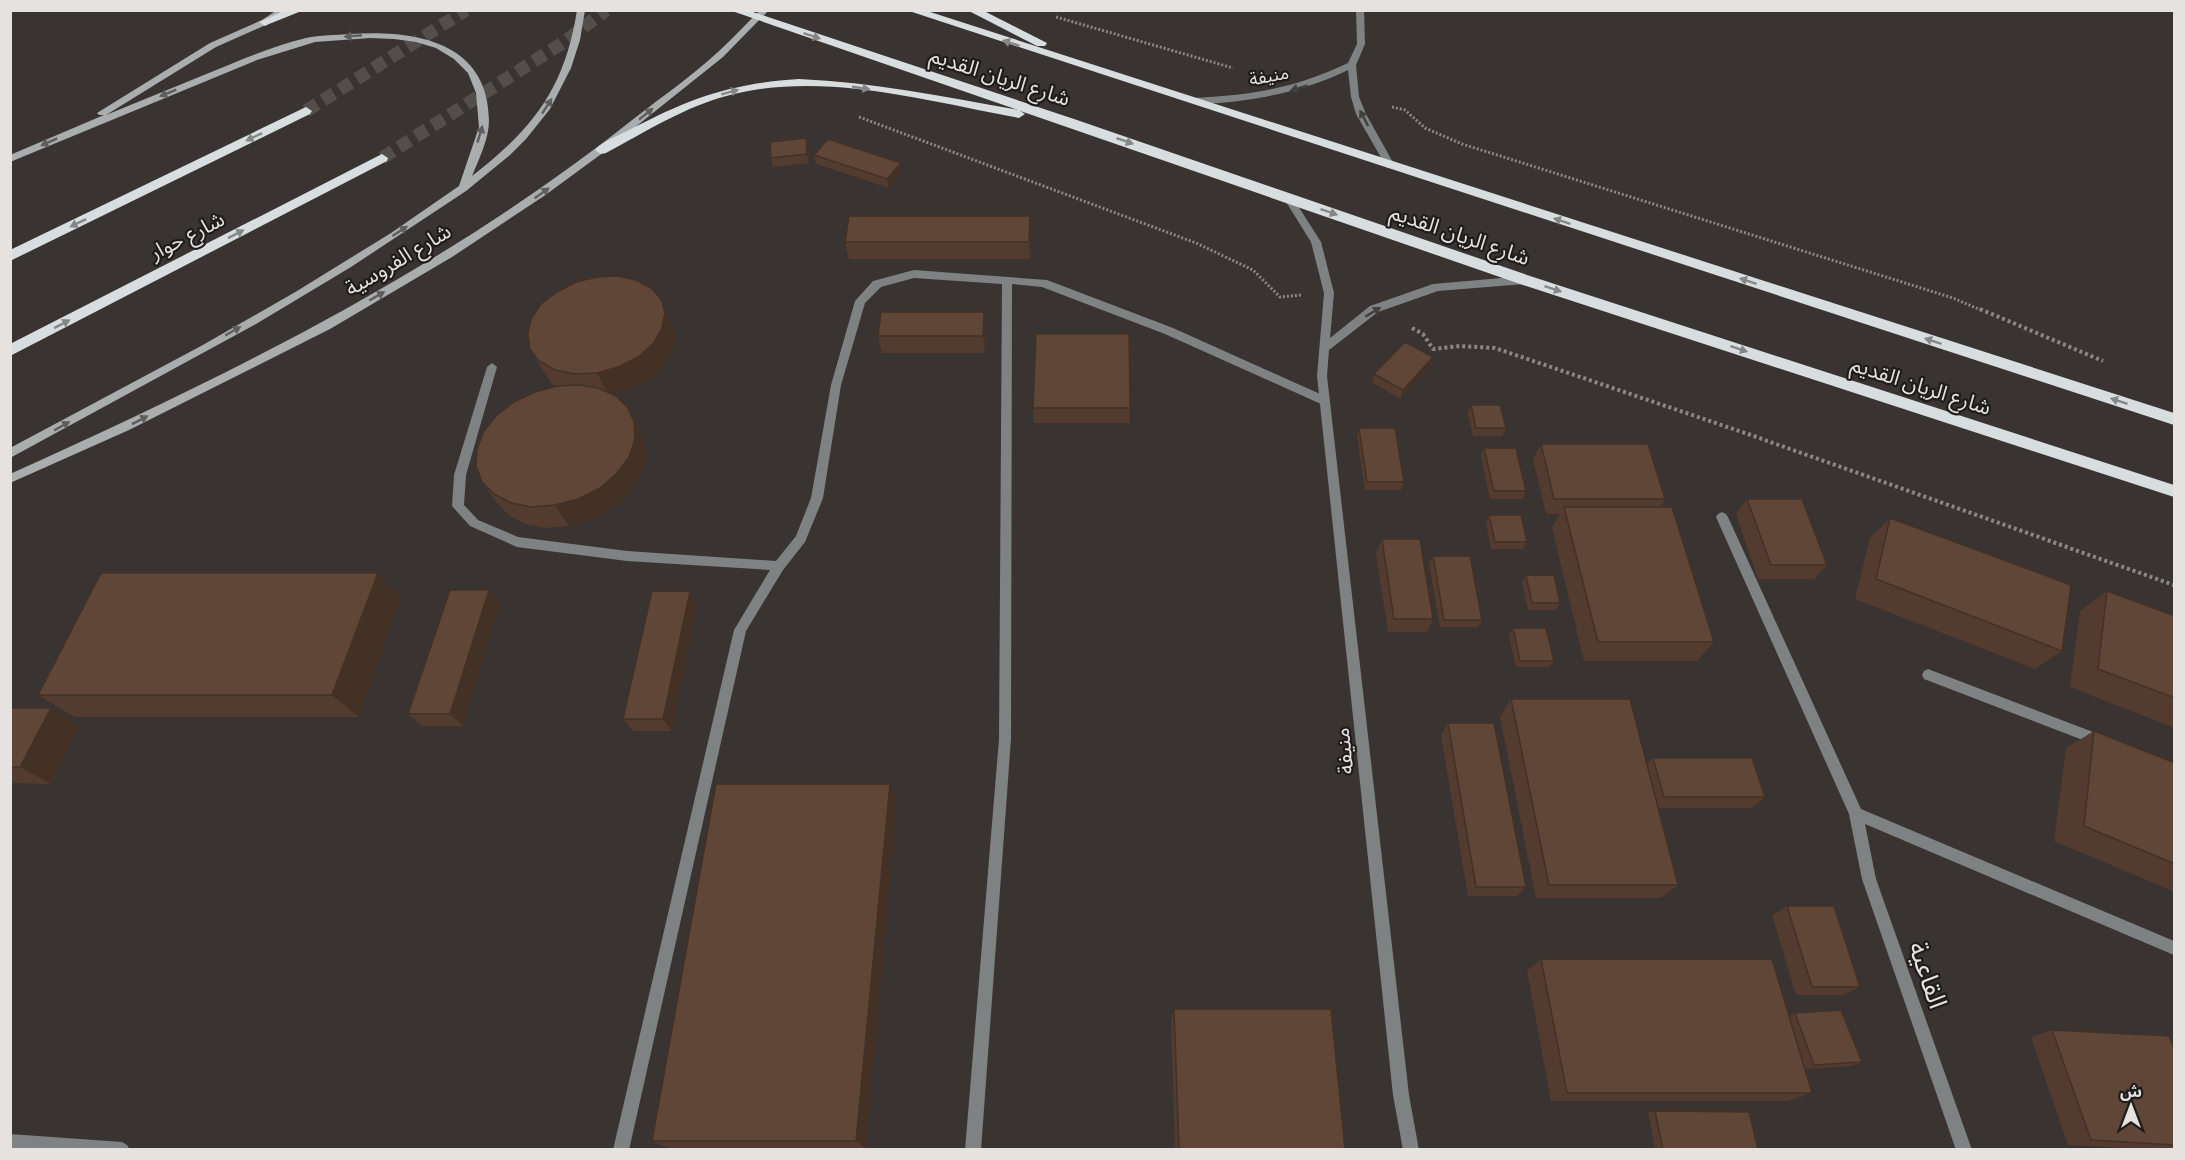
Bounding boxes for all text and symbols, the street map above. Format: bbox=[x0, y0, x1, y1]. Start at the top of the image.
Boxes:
one-way arrow bbox=[344, 31, 363, 41]
one-way arrow bbox=[803, 32, 821, 41]
one-way arrow bbox=[1002, 37, 1020, 47]
street label: شارع الريان القديم bbox=[926, 40, 1074, 114]
street label: منيفة bbox=[1247, 59, 1291, 92]
one-way arrow bbox=[852, 83, 871, 92]
one-way arrow bbox=[1290, 84, 1308, 93]
one-way arrow bbox=[721, 86, 739, 96]
one-way arrow bbox=[159, 89, 177, 98]
one-way arrow bbox=[541, 98, 552, 114]
one-way arrow bbox=[638, 107, 654, 120]
one-way arrow bbox=[1359, 109, 1369, 126]
one-way arrow bbox=[476, 125, 486, 143]
one-way arrow bbox=[245, 132, 262, 142]
one-way arrow bbox=[40, 137, 58, 147]
one-way arrow bbox=[1116, 137, 1134, 147]
one-way arrow bbox=[534, 188, 550, 199]
street label: شارع الريان القديم bbox=[1386, 197, 1534, 273]
street label: شارع حوار bbox=[143, 204, 230, 268]
one-way arrow bbox=[1320, 207, 1338, 217]
one-way arrow bbox=[1553, 216, 1571, 226]
street label: شارع الفروسية bbox=[339, 217, 457, 303]
one-way arrow bbox=[70, 218, 87, 227]
one-way arrow bbox=[391, 225, 407, 237]
one-way arrow bbox=[227, 230, 244, 239]
one-way arrow bbox=[1739, 276, 1757, 285]
one-way arrow bbox=[1544, 284, 1562, 294]
one-way arrow bbox=[369, 291, 386, 301]
one-way arrow bbox=[1364, 306, 1381, 317]
one-way arrow bbox=[54, 319, 71, 329]
one-way arrow bbox=[224, 327, 241, 337]
one-way arrow bbox=[1924, 336, 1942, 345]
one-way arrow bbox=[1730, 345, 1748, 354]
street label: شارع الريان القديم bbox=[1847, 349, 1995, 423]
one-way arrow bbox=[2110, 395, 2128, 405]
one-way arrow bbox=[132, 415, 149, 425]
one-way arrow bbox=[54, 421, 71, 431]
street label: منيفة bbox=[1327, 726, 1360, 776]
street label: القاعية bbox=[1900, 937, 1956, 1013]
north arrow bbox=[2101, 1076, 2161, 1136]
text: ش bbox=[2120, 1080, 2142, 1102]

